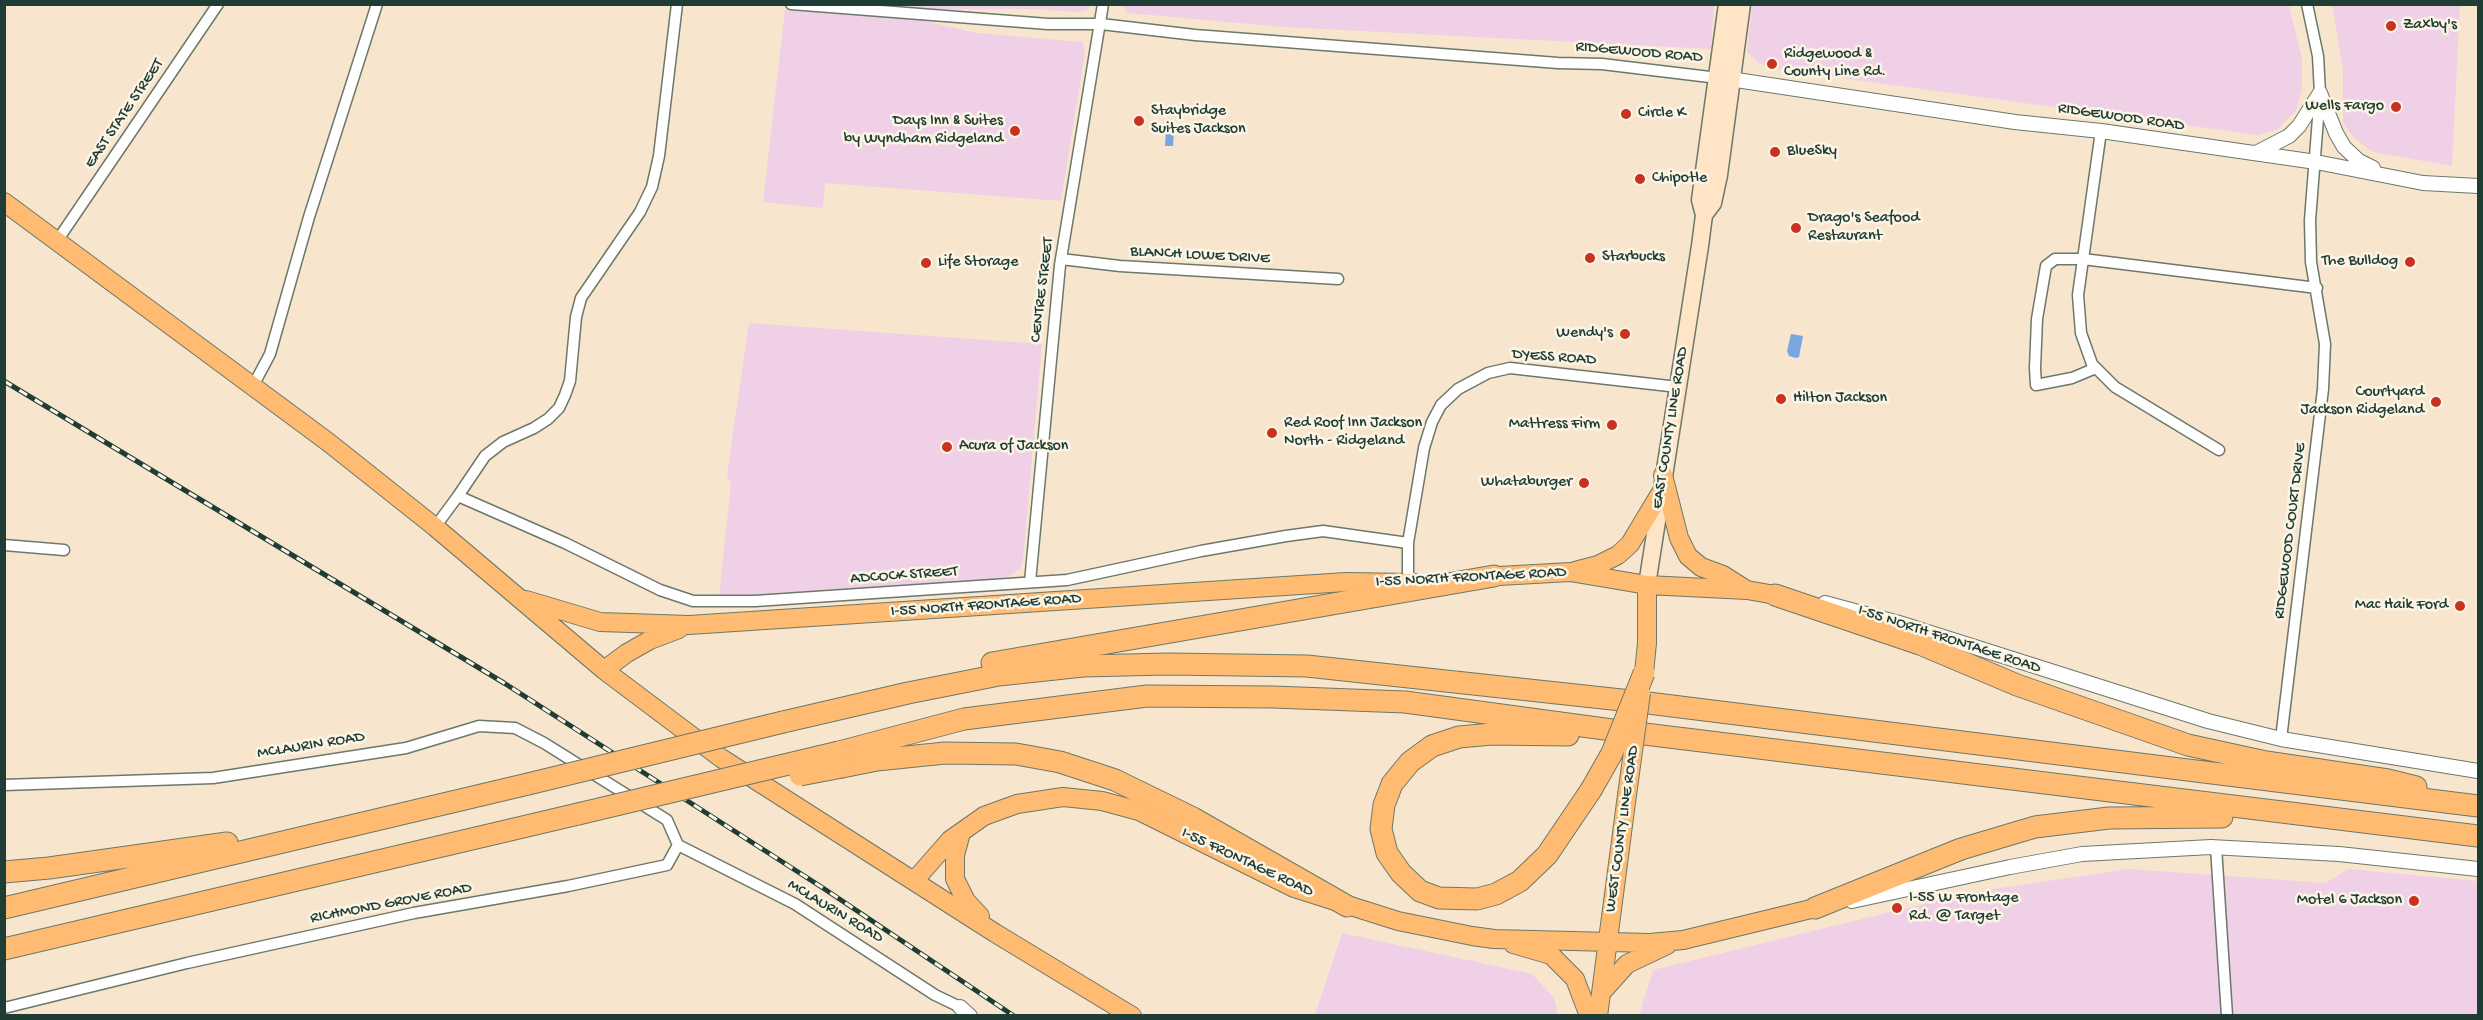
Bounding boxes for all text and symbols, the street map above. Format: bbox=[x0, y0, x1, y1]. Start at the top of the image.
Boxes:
place label: Zaxby's bbox=[2403, 16, 2457, 36]
marker: Zaxby's bbox=[2384, 19, 2398, 33]
street label: RIDGEWOOD ROAD bbox=[1575, 38, 1703, 68]
place label: Ridgewood & County Line Rd. bbox=[1784, 45, 1886, 83]
street label: EAST STATE STREET bbox=[81, 56, 169, 172]
marker: Ridgewood & County Line Rd. bbox=[1765, 57, 1779, 71]
place label: Wells Fargo bbox=[2305, 97, 2384, 117]
street label: RIDGEWOOD ROAD bbox=[2056, 100, 2186, 136]
marker: Wells Fargo bbox=[2389, 100, 2403, 114]
place label: Staybridge Suites Jackson bbox=[1151, 102, 1246, 140]
place label: Circle K bbox=[1638, 104, 1686, 124]
marker: Circle K bbox=[1619, 107, 1633, 121]
place label: Days Inn & Suites by Wyndham Ridgeland bbox=[844, 112, 1003, 150]
marker: Staybridge Suites Jackson bbox=[1132, 114, 1146, 128]
marker: Days Inn & Suites by Wyndham Ridgeland bbox=[1008, 124, 1022, 138]
place label: BlueSky bbox=[1787, 142, 1837, 162]
marker: BlueSky bbox=[1768, 145, 1782, 159]
place label: Chipotle bbox=[1652, 169, 1707, 189]
marker: Chipotle bbox=[1633, 172, 1647, 186]
place label: Drago's Seafood Restaurant bbox=[1808, 209, 1920, 247]
marker: Drago's Seafood Restaurant bbox=[1789, 221, 1803, 235]
street label: CENTRE STREET bbox=[1027, 237, 1059, 343]
street label: BLANCH LOWE DRIVE bbox=[1130, 243, 1270, 269]
place label: Starbucks bbox=[1602, 248, 1665, 268]
marker: Starbucks bbox=[1583, 251, 1597, 265]
place label: The Bulldog bbox=[2322, 252, 2398, 272]
place label: Life Storage bbox=[938, 253, 1018, 273]
marker: The Bulldog bbox=[2403, 255, 2417, 269]
marker: Life Storage bbox=[919, 256, 933, 270]
place label: Wendy's bbox=[1556, 324, 1613, 344]
marker: Wendy's bbox=[1618, 327, 1632, 341]
street label: DYESS ROAD bbox=[1511, 345, 1597, 371]
street label: EAST COUNTY LINE ROAD bbox=[1649, 346, 1693, 510]
place label: Courtyard Jackson Ridgeland bbox=[2301, 383, 2424, 421]
place label: Hilton Jackson bbox=[1793, 389, 1887, 409]
marker: Hilton Jackson bbox=[1774, 392, 1788, 406]
marker: Courtyard Jackson Ridgeland bbox=[2429, 395, 2443, 409]
place label: Red Roof Inn Jackson North - Ridgeland bbox=[1284, 414, 1422, 452]
place label: Mattress Firm bbox=[1509, 415, 1600, 435]
marker: Mattress Firm bbox=[1605, 418, 1619, 432]
marker: Red Roof Inn Jackson North - Ridgeland bbox=[1265, 426, 1279, 440]
place label: Acura of Jackson bbox=[959, 437, 1068, 457]
marker: Acura of Jackson bbox=[940, 440, 954, 454]
street label: RIDGEWOOD COURT DRIVE bbox=[2271, 442, 2311, 620]
place label: Whataburger bbox=[1481, 473, 1572, 493]
marker: Whataburger bbox=[1577, 476, 1591, 490]
street label: ADCOCK STREET bbox=[850, 563, 958, 589]
street label: I-55 NORTH FRONTAGE ROAD bbox=[1375, 563, 1567, 593]
street label: I-55 NORTH FRONTAGE ROAD bbox=[890, 590, 1082, 622]
place label: Mac Haik Ford bbox=[2355, 596, 2448, 616]
marker: Mac Haik Ford bbox=[2453, 599, 2467, 613]
street label: I-55 NORTH FRONTAGE ROAD bbox=[1855, 601, 2043, 679]
street label: MCLAURIN ROAD bbox=[256, 728, 366, 764]
street label: WEST COUNTY LINE ROAD bbox=[1602, 744, 1644, 914]
street label: I-55 FRONTAGE ROAD bbox=[1178, 824, 1316, 902]
street label: MCLAURIN ROAD bbox=[783, 876, 887, 948]
street label: RICHMOND GROVE ROAD bbox=[309, 879, 473, 929]
place label: I-55 W Frontage Rd. @ Target bbox=[1909, 889, 2018, 927]
place label: Motel 6 Jackson bbox=[2297, 891, 2402, 911]
marker: Motel 6 Jackson bbox=[2407, 894, 2421, 908]
marker: I-55 W Frontage Rd. @ Target bbox=[1890, 901, 1904, 915]

